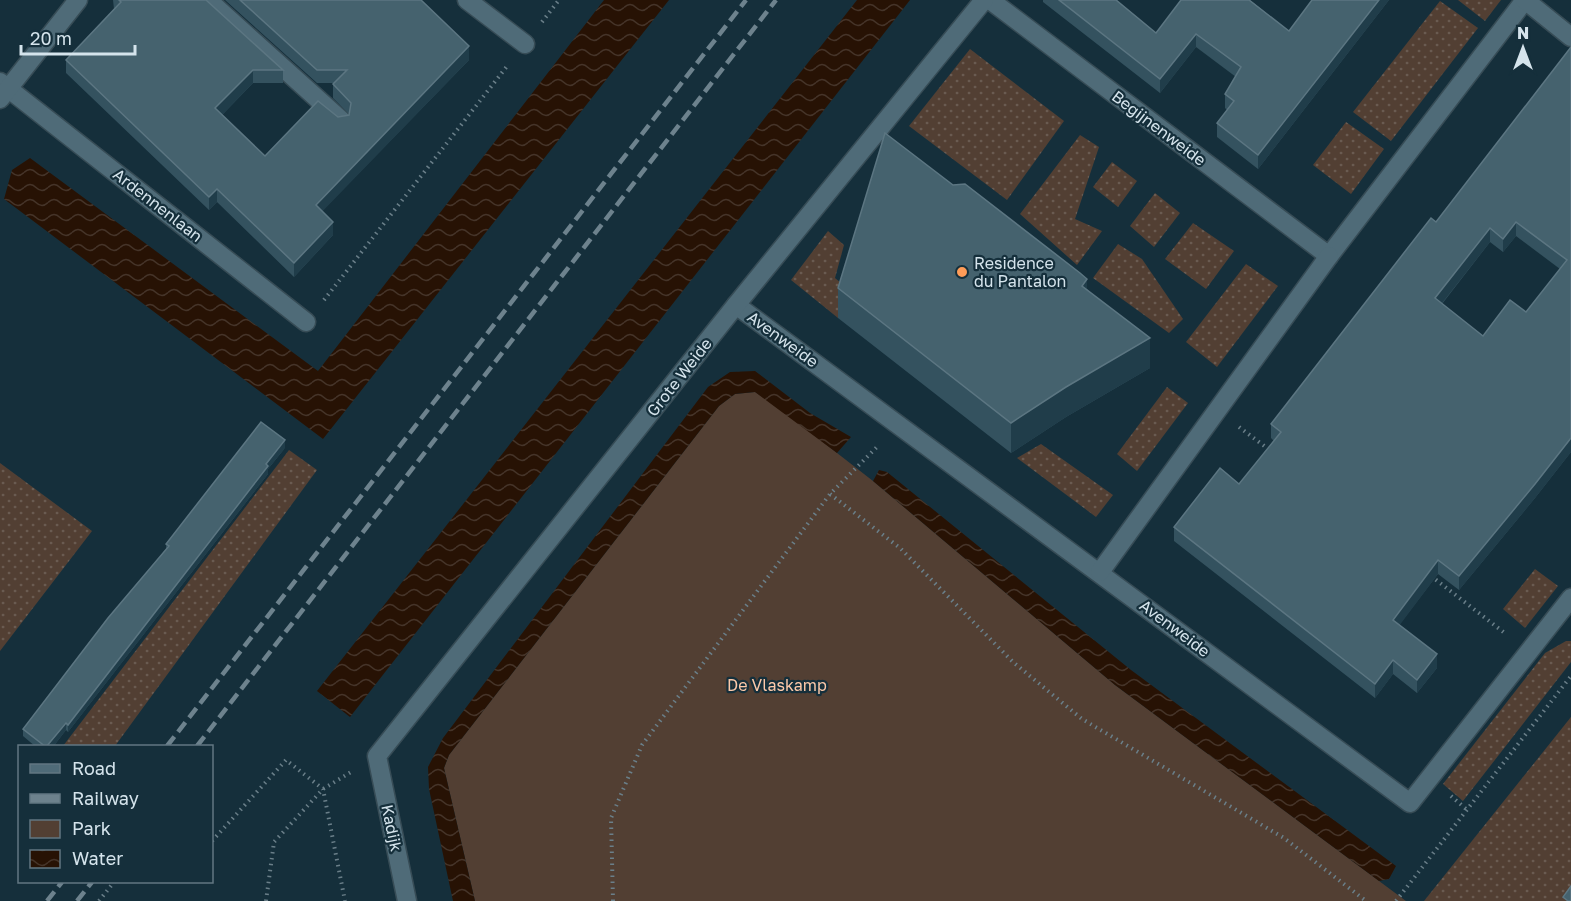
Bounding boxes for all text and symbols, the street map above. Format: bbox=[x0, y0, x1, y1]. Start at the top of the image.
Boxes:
scale bar bbox=[21, 18, 135, 56]
north arrow bbox=[1493, 18, 1553, 78]
text: N bbox=[1517, 23, 1529, 43]
text: 20 m bbox=[30, 27, 72, 49]
street label: Begijnenweide bbox=[1108, 86, 1210, 170]
street label: Ardennenlaan bbox=[109, 164, 207, 246]
place label: Residence du Pantalon bbox=[974, 253, 1066, 291]
marker: Residence du Pantalon bbox=[955, 265, 969, 279]
street label: Avenweide bbox=[744, 307, 822, 371]
street label: Grote Weide bbox=[642, 334, 716, 420]
street label: Avenweide bbox=[1136, 595, 1214, 661]
park label: De Vlaskamp bbox=[727, 675, 827, 695]
legend bbox=[18, 745, 213, 883]
text: Road bbox=[72, 757, 116, 779]
text: Railway bbox=[72, 787, 139, 809]
street label: Kadijk bbox=[377, 803, 407, 853]
text: Park bbox=[72, 817, 111, 839]
text: Water bbox=[72, 847, 123, 869]

